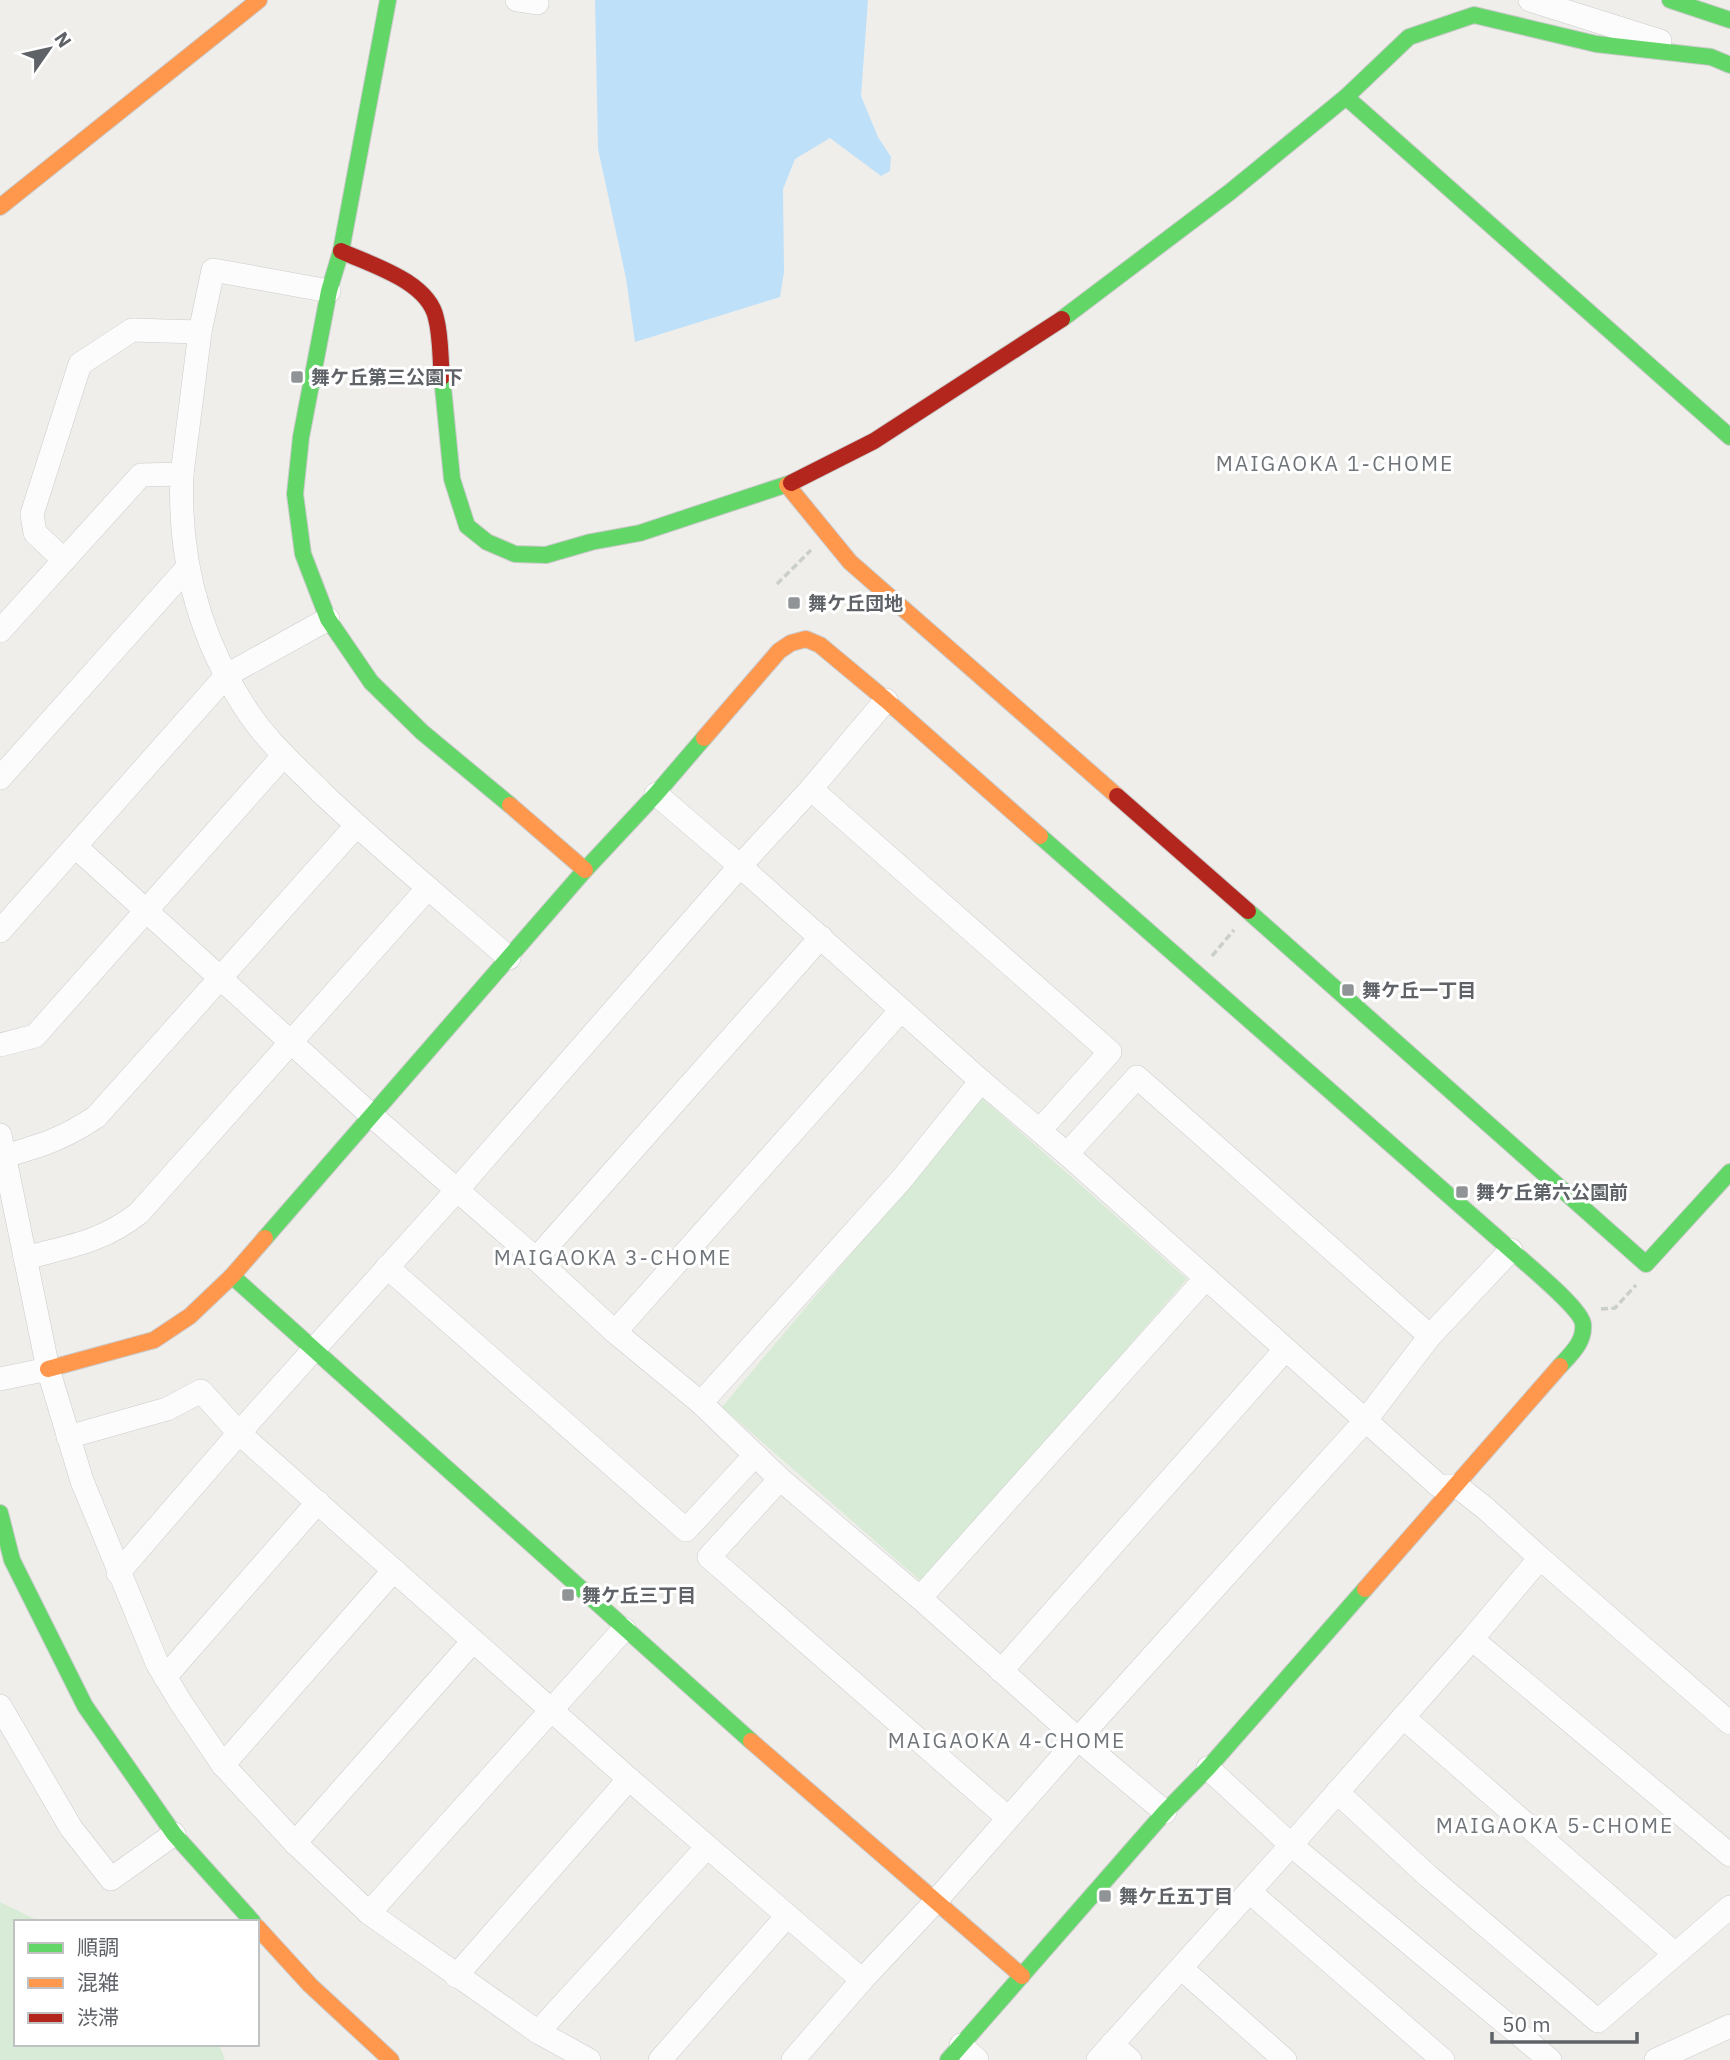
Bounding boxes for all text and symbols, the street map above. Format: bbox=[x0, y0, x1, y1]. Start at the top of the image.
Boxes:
north arrow bbox=[14, 14, 84, 84]
text: N bbox=[49, 27, 77, 52]
place label: 舞ケ丘第三公園下 bbox=[311, 365, 463, 389]
marker: 舞ケ丘第三公園下 bbox=[289, 369, 305, 385]
district label: MAIGAOKA 1-CHOME bbox=[1216, 449, 1454, 477]
place label: 舞ケ丘団地 bbox=[808, 591, 903, 615]
marker: 舞ケ丘団地 bbox=[786, 595, 802, 611]
place label: 舞ケ丘一丁目 bbox=[1362, 978, 1476, 1002]
marker: 舞ケ丘一丁目 bbox=[1340, 982, 1356, 998]
place label: 舞ケ丘第六公園前 bbox=[1476, 1180, 1628, 1204]
marker: 舞ケ丘第六公園前 bbox=[1454, 1184, 1470, 1200]
district label: MAIGAOKA 3-CHOME bbox=[494, 1243, 732, 1271]
place label: 舞ケ丘三丁目 bbox=[582, 1583, 696, 1607]
marker: 舞ケ丘三丁目 bbox=[560, 1587, 576, 1603]
district label: MAIGAOKA 4-CHOME bbox=[888, 1726, 1126, 1754]
district label: MAIGAOKA 5-CHOME bbox=[1436, 1811, 1674, 1839]
place label: 舞ケ丘五丁目 bbox=[1119, 1884, 1233, 1908]
marker: 舞ケ丘五丁目 bbox=[1097, 1888, 1113, 1904]
legend bbox=[14, 1920, 259, 2046]
text: 順調 bbox=[77, 1933, 119, 1961]
text: 混雑 bbox=[77, 1968, 119, 1996]
scale bar bbox=[1492, 2000, 1637, 2044]
text: 渋滞 bbox=[77, 2003, 119, 2031]
text: 50 m bbox=[1502, 2010, 1551, 2038]

